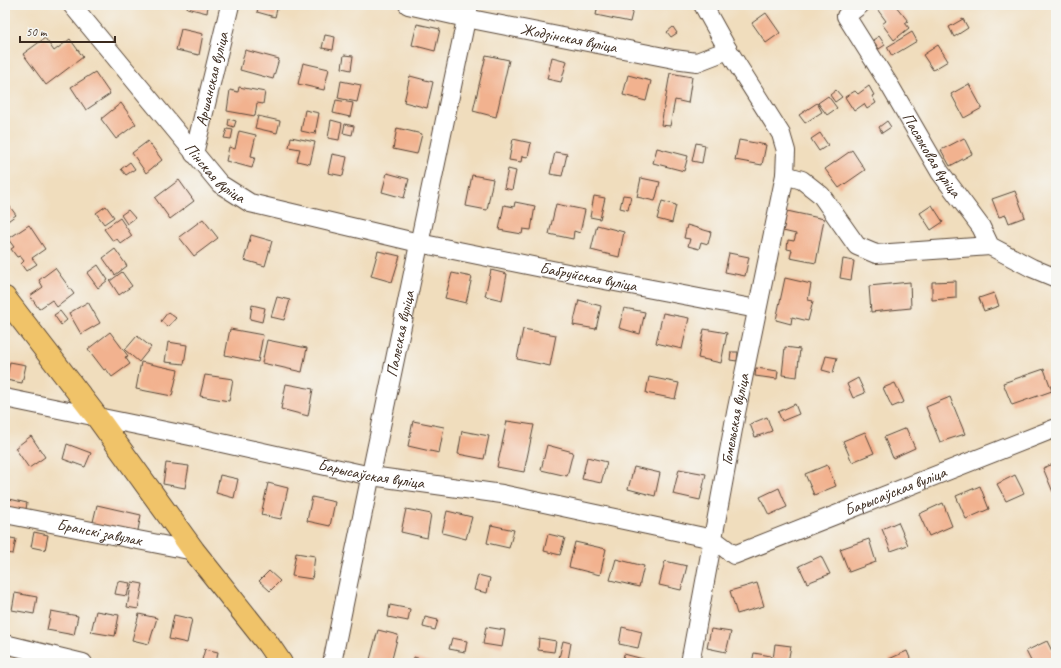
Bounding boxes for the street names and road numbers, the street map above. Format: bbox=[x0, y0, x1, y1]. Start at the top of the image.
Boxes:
street label: Жодзінская вуліца bbox=[519, 19, 619, 58]
street label: Аршанская вуліца bbox=[191, 29, 233, 128]
street label: Пасялковая вуліца bbox=[898, 109, 966, 202]
street label: Пінская вуліца bbox=[180, 139, 250, 208]
street label: Бабруйская вуліца bbox=[538, 258, 639, 296]
street label: Палеская вуліца bbox=[382, 288, 419, 379]
street label: Гомельская вуліца bbox=[717, 371, 754, 466]
street label: Барысаўская вуліца bbox=[316, 455, 426, 493]
street label: Барысаўская вуліца bbox=[842, 462, 950, 520]
street label: Бранскі завулак bbox=[55, 514, 145, 551]

